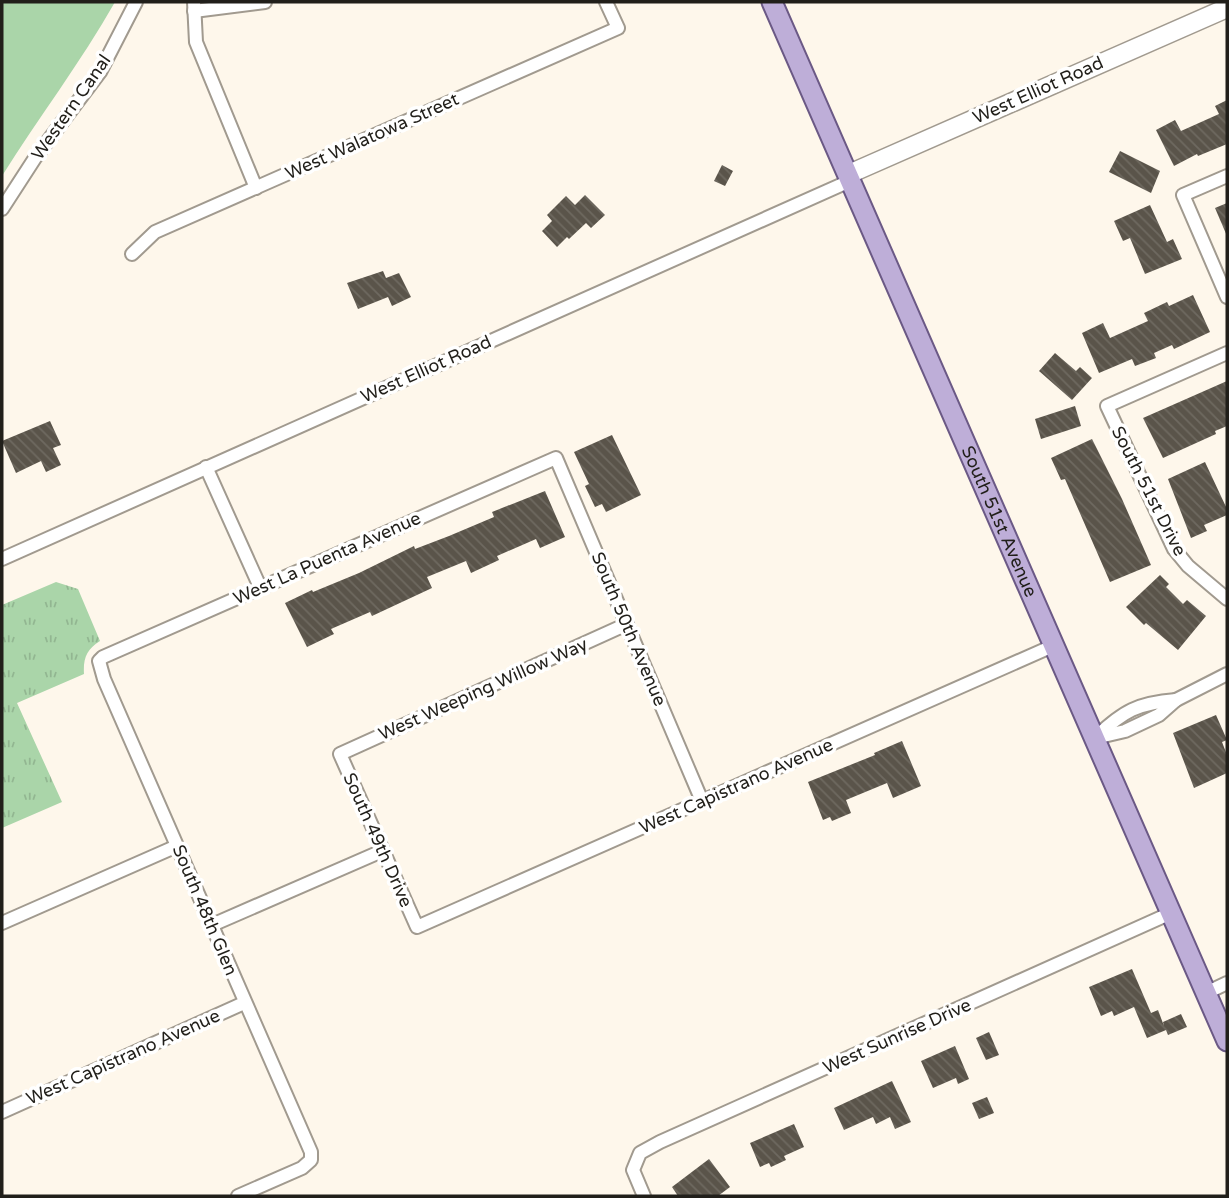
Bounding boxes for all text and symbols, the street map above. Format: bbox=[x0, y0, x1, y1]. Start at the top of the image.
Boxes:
street label: Western Canal bbox=[26, 50, 116, 164]
street label: West Elliot Road bbox=[969, 51, 1107, 129]
street label: West Walatowa Street bbox=[282, 88, 462, 184]
street label: West Elliot Road bbox=[357, 330, 495, 408]
street label: South 51st Drive bbox=[1107, 422, 1191, 560]
street label: South 51st Avenue bbox=[957, 442, 1042, 600]
street label: West La Puenta Avenue bbox=[230, 507, 424, 609]
street label: South 50th Avenue bbox=[587, 549, 671, 709]
street label: West Weeping Willow Way bbox=[375, 633, 591, 745]
street label: West Capistrano Avenue bbox=[636, 733, 836, 839]
street label: South 49th Drive bbox=[338, 769, 418, 911]
street label: South 48th Glen bbox=[168, 841, 242, 979]
street label: West Sunrise Drive bbox=[820, 993, 974, 1079]
street label: West Capistrano Avenue bbox=[23, 1004, 223, 1110]

